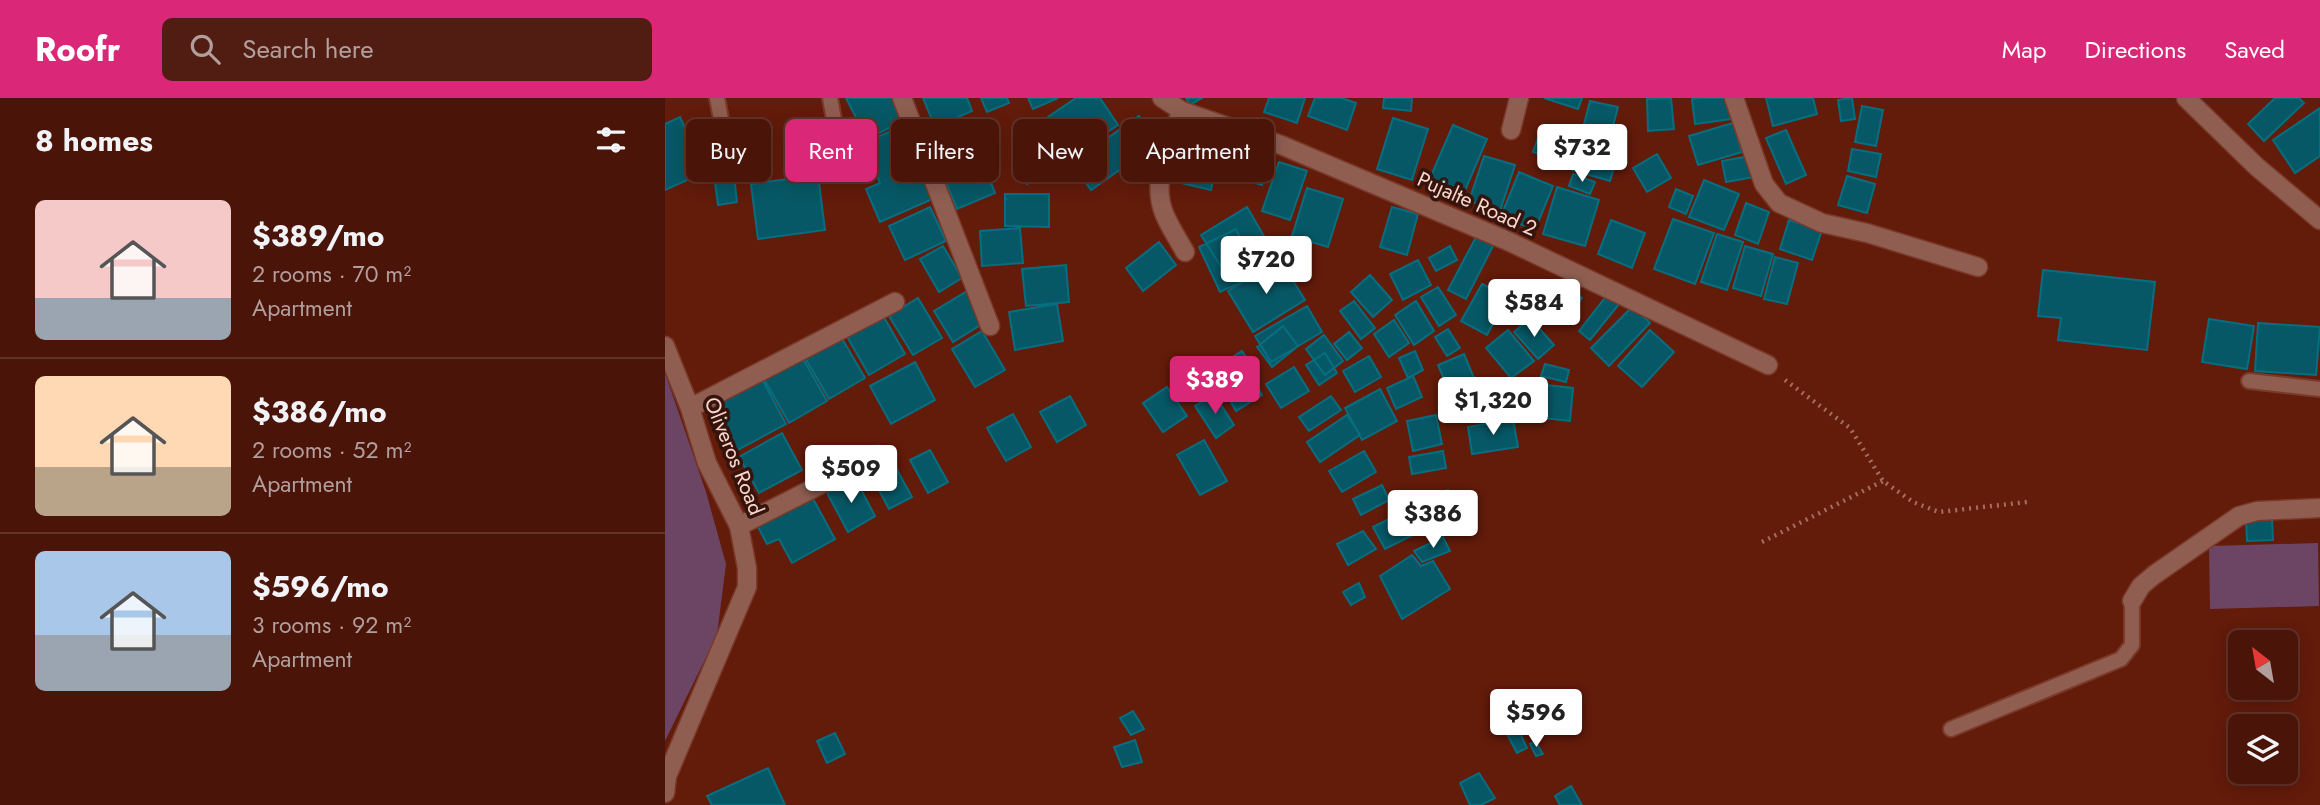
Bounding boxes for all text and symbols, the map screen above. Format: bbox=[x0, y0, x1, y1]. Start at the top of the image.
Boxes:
search box bbox=[162, 18, 652, 81]
text: Roofr bbox=[35, 26, 120, 73]
icon: search bbox=[186, 30, 224, 68]
text: Search here bbox=[242, 30, 374, 68]
text: Map bbox=[2002, 32, 2047, 67]
text: Directions bbox=[2085, 32, 2186, 67]
text: Saved bbox=[2224, 32, 2285, 67]
text: 8 homes bbox=[35, 119, 153, 162]
chip: Buy bbox=[686, 119, 771, 182]
chip: Rent bbox=[785, 119, 877, 182]
chip: Filters bbox=[891, 119, 999, 182]
chip: New bbox=[1013, 119, 1107, 182]
chip: Apartment bbox=[1121, 119, 1274, 182]
icon: filters bbox=[592, 121, 630, 159]
pin: $732 bbox=[1541, 125, 1623, 184]
text: $732 bbox=[1553, 130, 1611, 164]
street label: Pujalte Road 2 bbox=[1412, 164, 1542, 244]
text: $389/mo bbox=[252, 214, 385, 257]
icon: home bbox=[91, 228, 175, 312]
pin: $720 bbox=[1225, 236, 1307, 296]
text: $720 bbox=[1237, 242, 1295, 276]
text: 2 rooms · 70 m² bbox=[252, 257, 411, 291]
pin: $584 bbox=[1493, 280, 1575, 339]
text: $584 bbox=[1504, 285, 1564, 319]
text: Apartment bbox=[252, 291, 352, 325]
pin: $389 bbox=[1174, 356, 1256, 416]
text: $389 bbox=[1186, 362, 1244, 396]
pin: $1,320 bbox=[1436, 378, 1550, 437]
text: $1,320 bbox=[1454, 383, 1532, 417]
text: $386/mo bbox=[252, 390, 387, 433]
street label: Oliveros Road bbox=[697, 392, 771, 520]
icon: home bbox=[91, 404, 175, 488]
text: 2 rooms · 52 m² bbox=[252, 433, 411, 467]
pin: $509 bbox=[810, 446, 892, 505]
text: $509 bbox=[821, 451, 881, 485]
text: Apartment bbox=[252, 467, 352, 501]
pin: $386 bbox=[1392, 490, 1474, 550]
text: $386 bbox=[1404, 496, 1462, 530]
text: $596/mo bbox=[252, 565, 389, 608]
icon: home bbox=[91, 579, 175, 663]
text: 3 rooms · 92 m² bbox=[252, 608, 411, 642]
north arrow bbox=[2228, 630, 2298, 700]
map controls bbox=[2228, 630, 2298, 784]
text: Apartment bbox=[252, 642, 352, 676]
pin: $596 bbox=[1495, 690, 1577, 749]
text: $596 bbox=[1506, 695, 1566, 729]
button: layers bbox=[2228, 714, 2298, 784]

